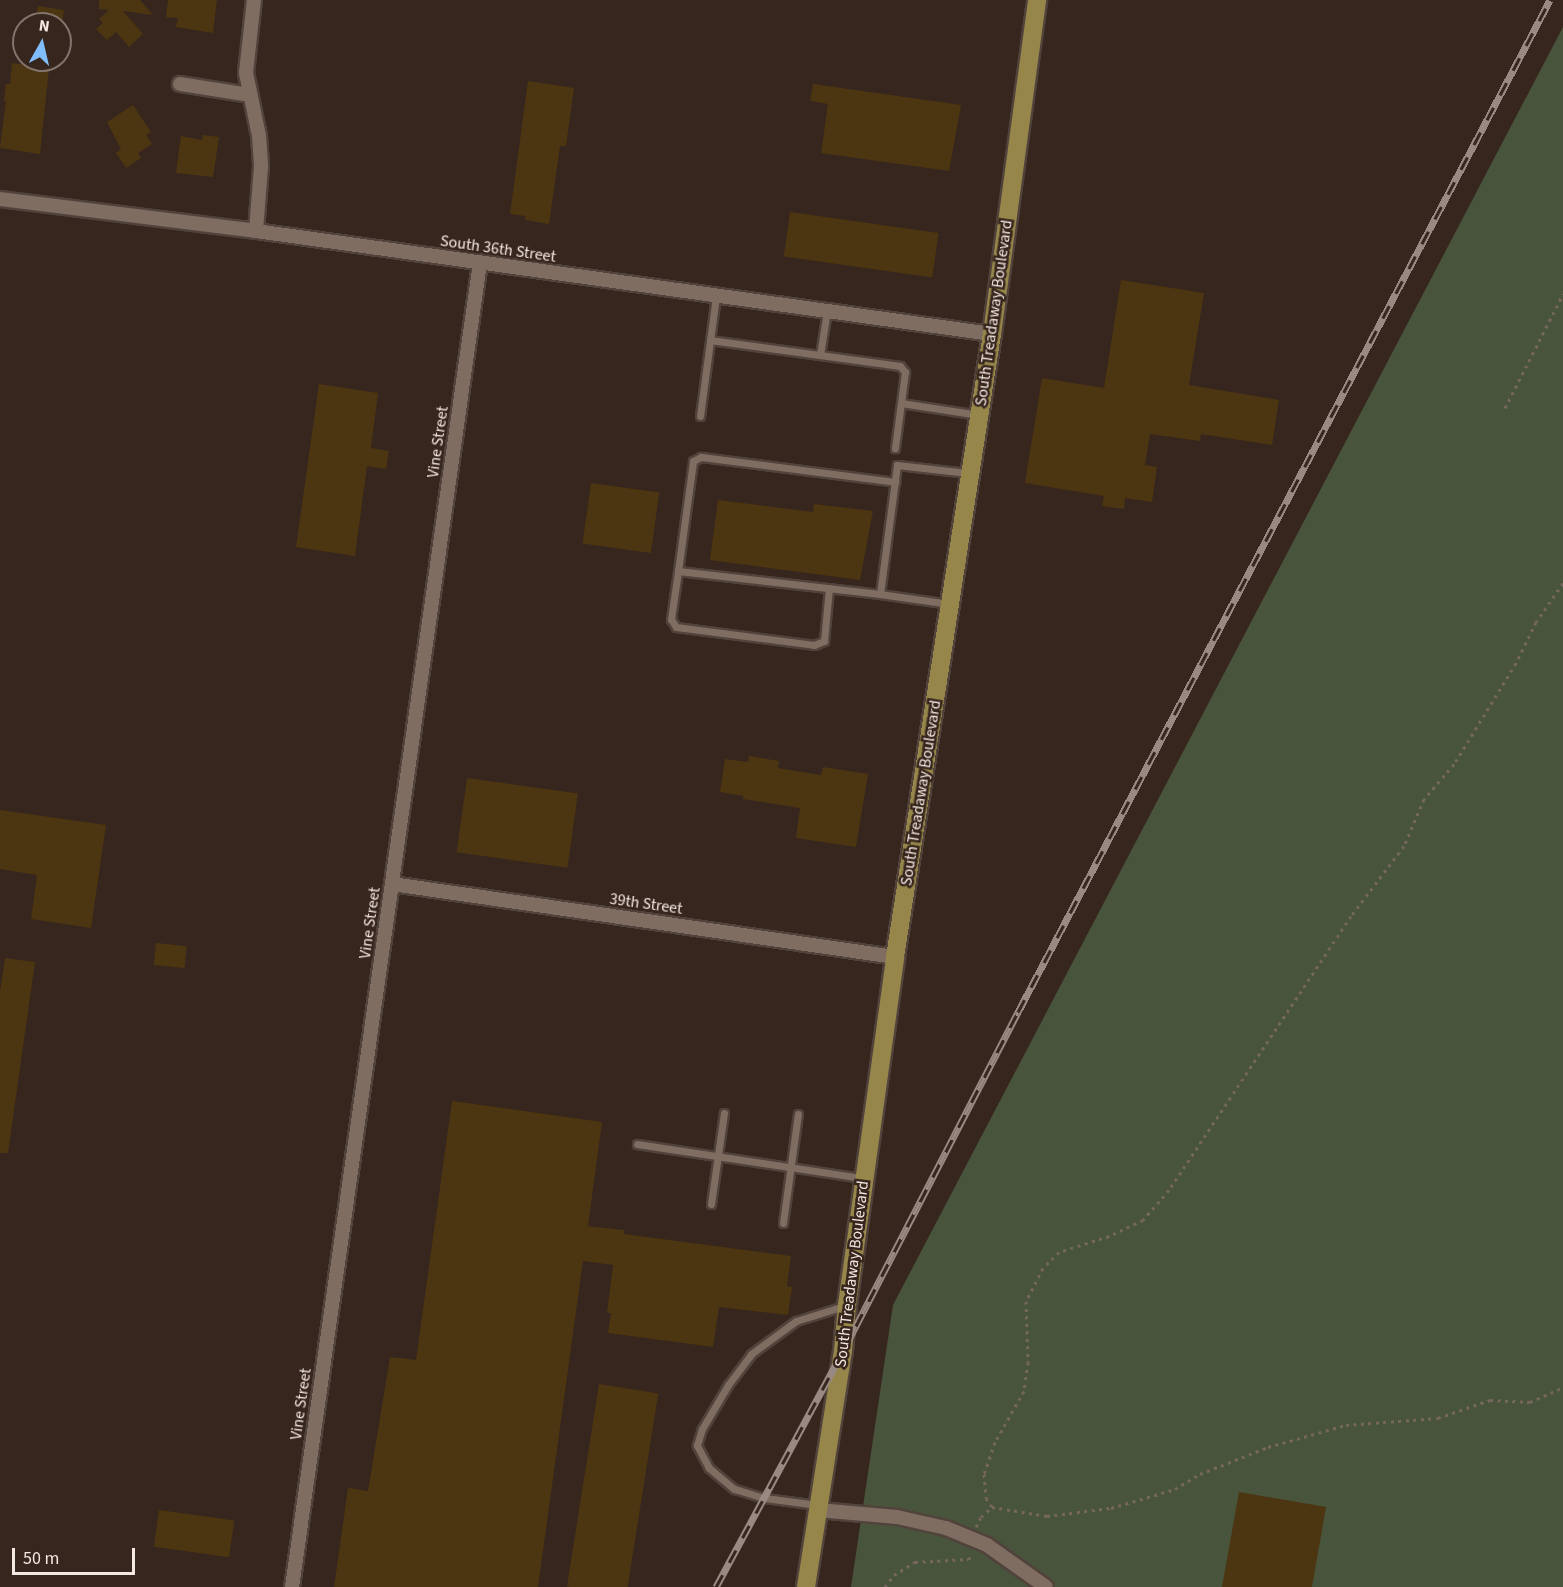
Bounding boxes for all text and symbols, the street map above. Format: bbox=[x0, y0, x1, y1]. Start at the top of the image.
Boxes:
north arrow bbox=[12, 12, 72, 72]
text: N bbox=[37, 15, 51, 38]
street label: South Treadaway Boulevard bbox=[971, 219, 1017, 407]
street label: South 36th Street bbox=[439, 231, 557, 267]
street label: Vine Street bbox=[423, 405, 453, 479]
street label: South Treadaway Boulevard bbox=[897, 699, 945, 887]
street label: Vine Street bbox=[355, 886, 385, 960]
street label: 39th Street bbox=[608, 889, 684, 919]
street label: South Treadaway Boulevard bbox=[831, 1180, 873, 1368]
street label: Vine Street bbox=[286, 1367, 316, 1441]
scale bar bbox=[15, 1536, 138, 1574]
text: 50 m bbox=[23, 1546, 59, 1571]

